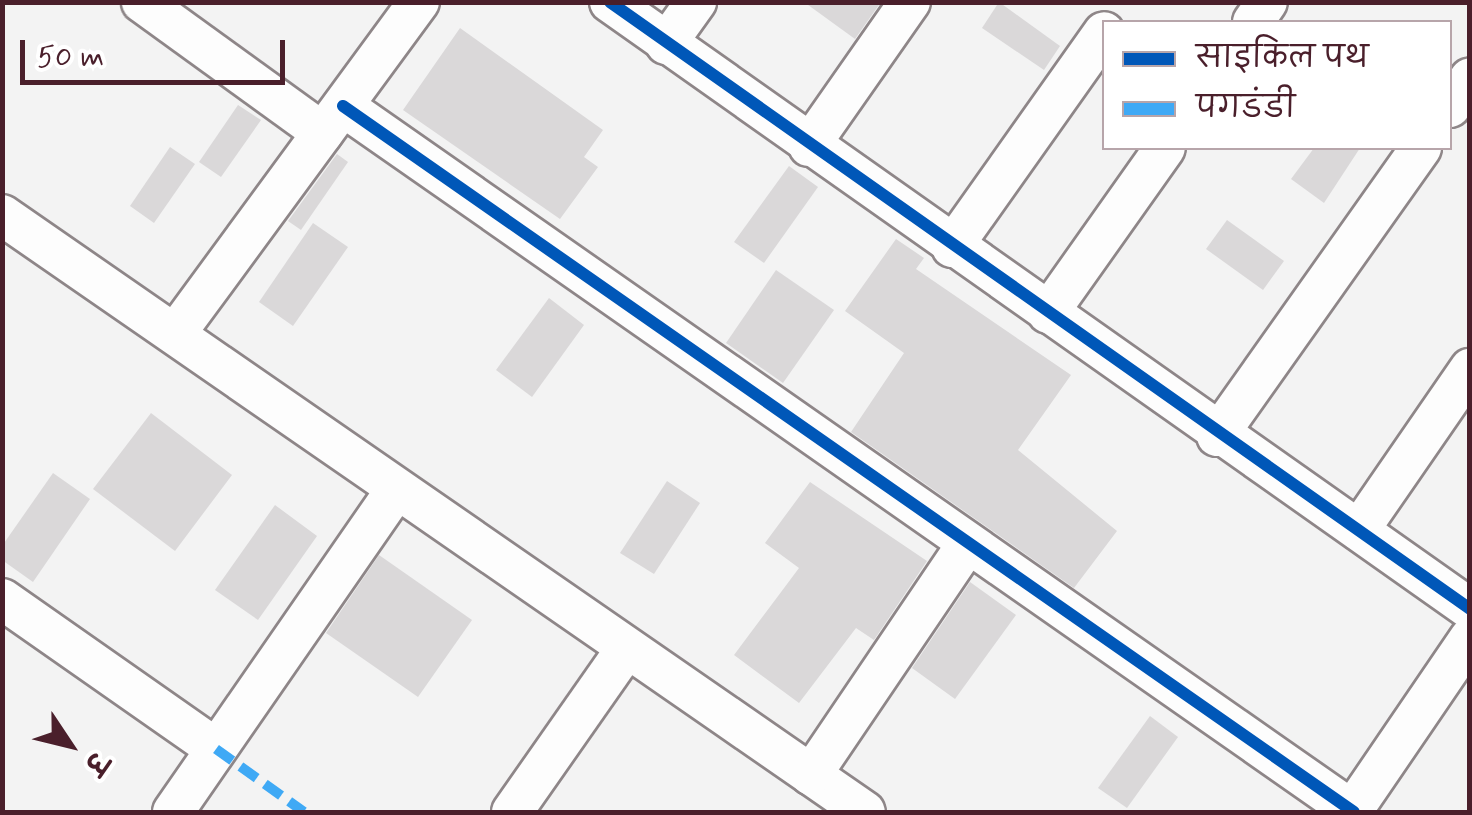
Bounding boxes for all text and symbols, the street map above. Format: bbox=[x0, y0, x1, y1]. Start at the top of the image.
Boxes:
scale bar bbox=[25, 20, 290, 82]
legend bbox=[1102, 20, 1452, 150]
text: 50 m bbox=[37, 38, 104, 77]
text: साइकिल पथ bbox=[1196, 39, 1369, 78]
text: पगडंडी bbox=[1196, 89, 1295, 128]
north arrow bbox=[20, 695, 120, 795]
text: उ bbox=[74, 744, 115, 781]

